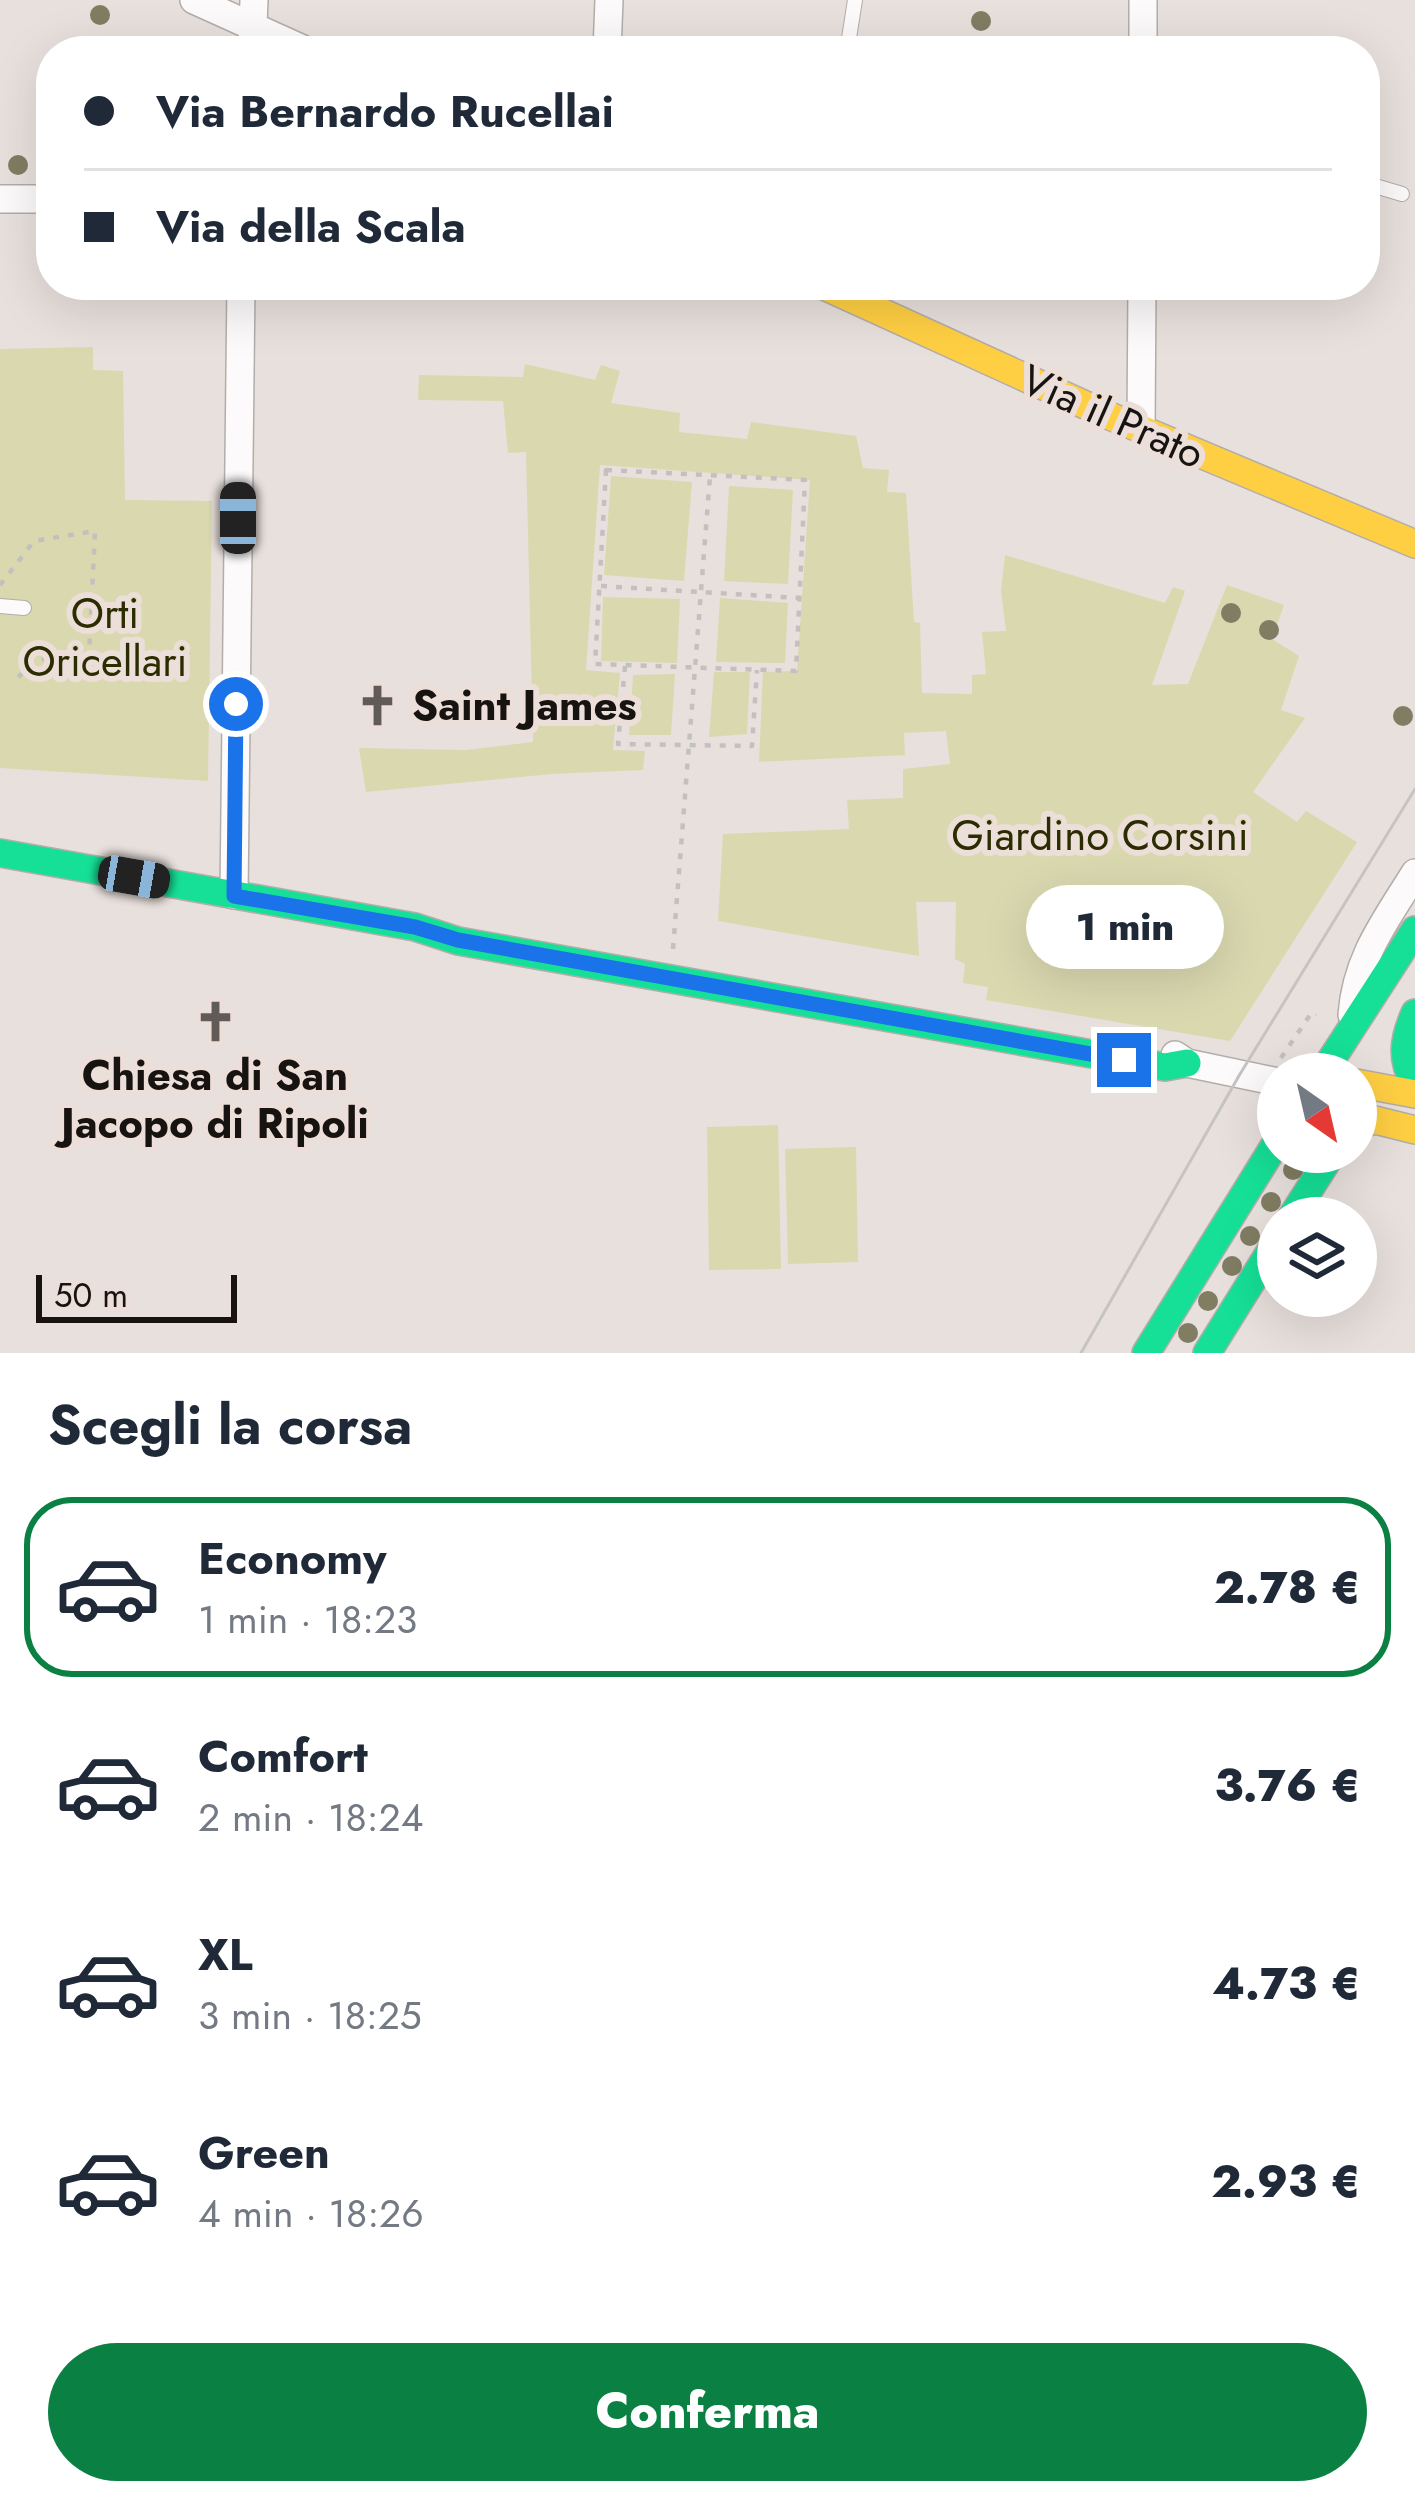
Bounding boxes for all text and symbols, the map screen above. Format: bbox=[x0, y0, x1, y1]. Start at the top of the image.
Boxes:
text: Via Bernardo Rucellai bbox=[156, 79, 614, 144]
text: Via della Scala bbox=[156, 194, 466, 259]
street label: Via il Prato bbox=[1012, 349, 1214, 484]
car bbox=[220, 482, 256, 554]
park label: Orti Oricellari bbox=[22, 583, 188, 692]
place label: Saint James bbox=[412, 675, 637, 736]
route start bbox=[209, 677, 263, 731]
church icon: Saint James bbox=[355, 682, 401, 728]
park label: Giardino Corsini bbox=[951, 805, 1249, 866]
car bbox=[95, 853, 173, 901]
callout: 1 min bbox=[1025, 886, 1223, 970]
text: 1 min bbox=[1076, 898, 1174, 955]
church icon: Chiesa di San Jacopo di Ripoli bbox=[192, 998, 238, 1044]
route end bbox=[1097, 1033, 1151, 1087]
place label: Chiesa di San Jacopo di Ripoli bbox=[54, 1045, 369, 1154]
north arrow bbox=[1257, 1053, 1377, 1173]
map controls bbox=[1257, 1053, 1377, 1317]
button: layers bbox=[1257, 1197, 1377, 1317]
scale bar bbox=[36, 1269, 237, 1322]
text: 50 m bbox=[54, 1272, 128, 1319]
text: Scegli la corsa bbox=[48, 1386, 412, 1464]
text: Economy bbox=[198, 1526, 386, 1591]
icon: car bbox=[54, 1533, 162, 1641]
text: 2.78 € bbox=[1214, 1555, 1361, 1620]
text: 1 min · 18:23 bbox=[198, 1591, 417, 1648]
text: Comfort bbox=[198, 1724, 368, 1789]
icon: car bbox=[54, 1731, 162, 1839]
text: 3.76 € bbox=[1214, 1753, 1361, 1818]
text: 2 min · 18:24 bbox=[198, 1789, 424, 1846]
text: XL bbox=[198, 1922, 253, 1987]
icon: car bbox=[54, 1929, 162, 2037]
text: 4.73 € bbox=[1212, 1951, 1361, 2016]
text: 3 min · 18:25 bbox=[198, 1987, 422, 2044]
text: Green bbox=[198, 2120, 330, 2185]
icon: car bbox=[54, 2127, 162, 2235]
text: 2.93 € bbox=[1211, 2149, 1361, 2214]
text: 4 min · 18:26 bbox=[198, 2185, 424, 2242]
button: Conferma bbox=[48, 2343, 1367, 2481]

